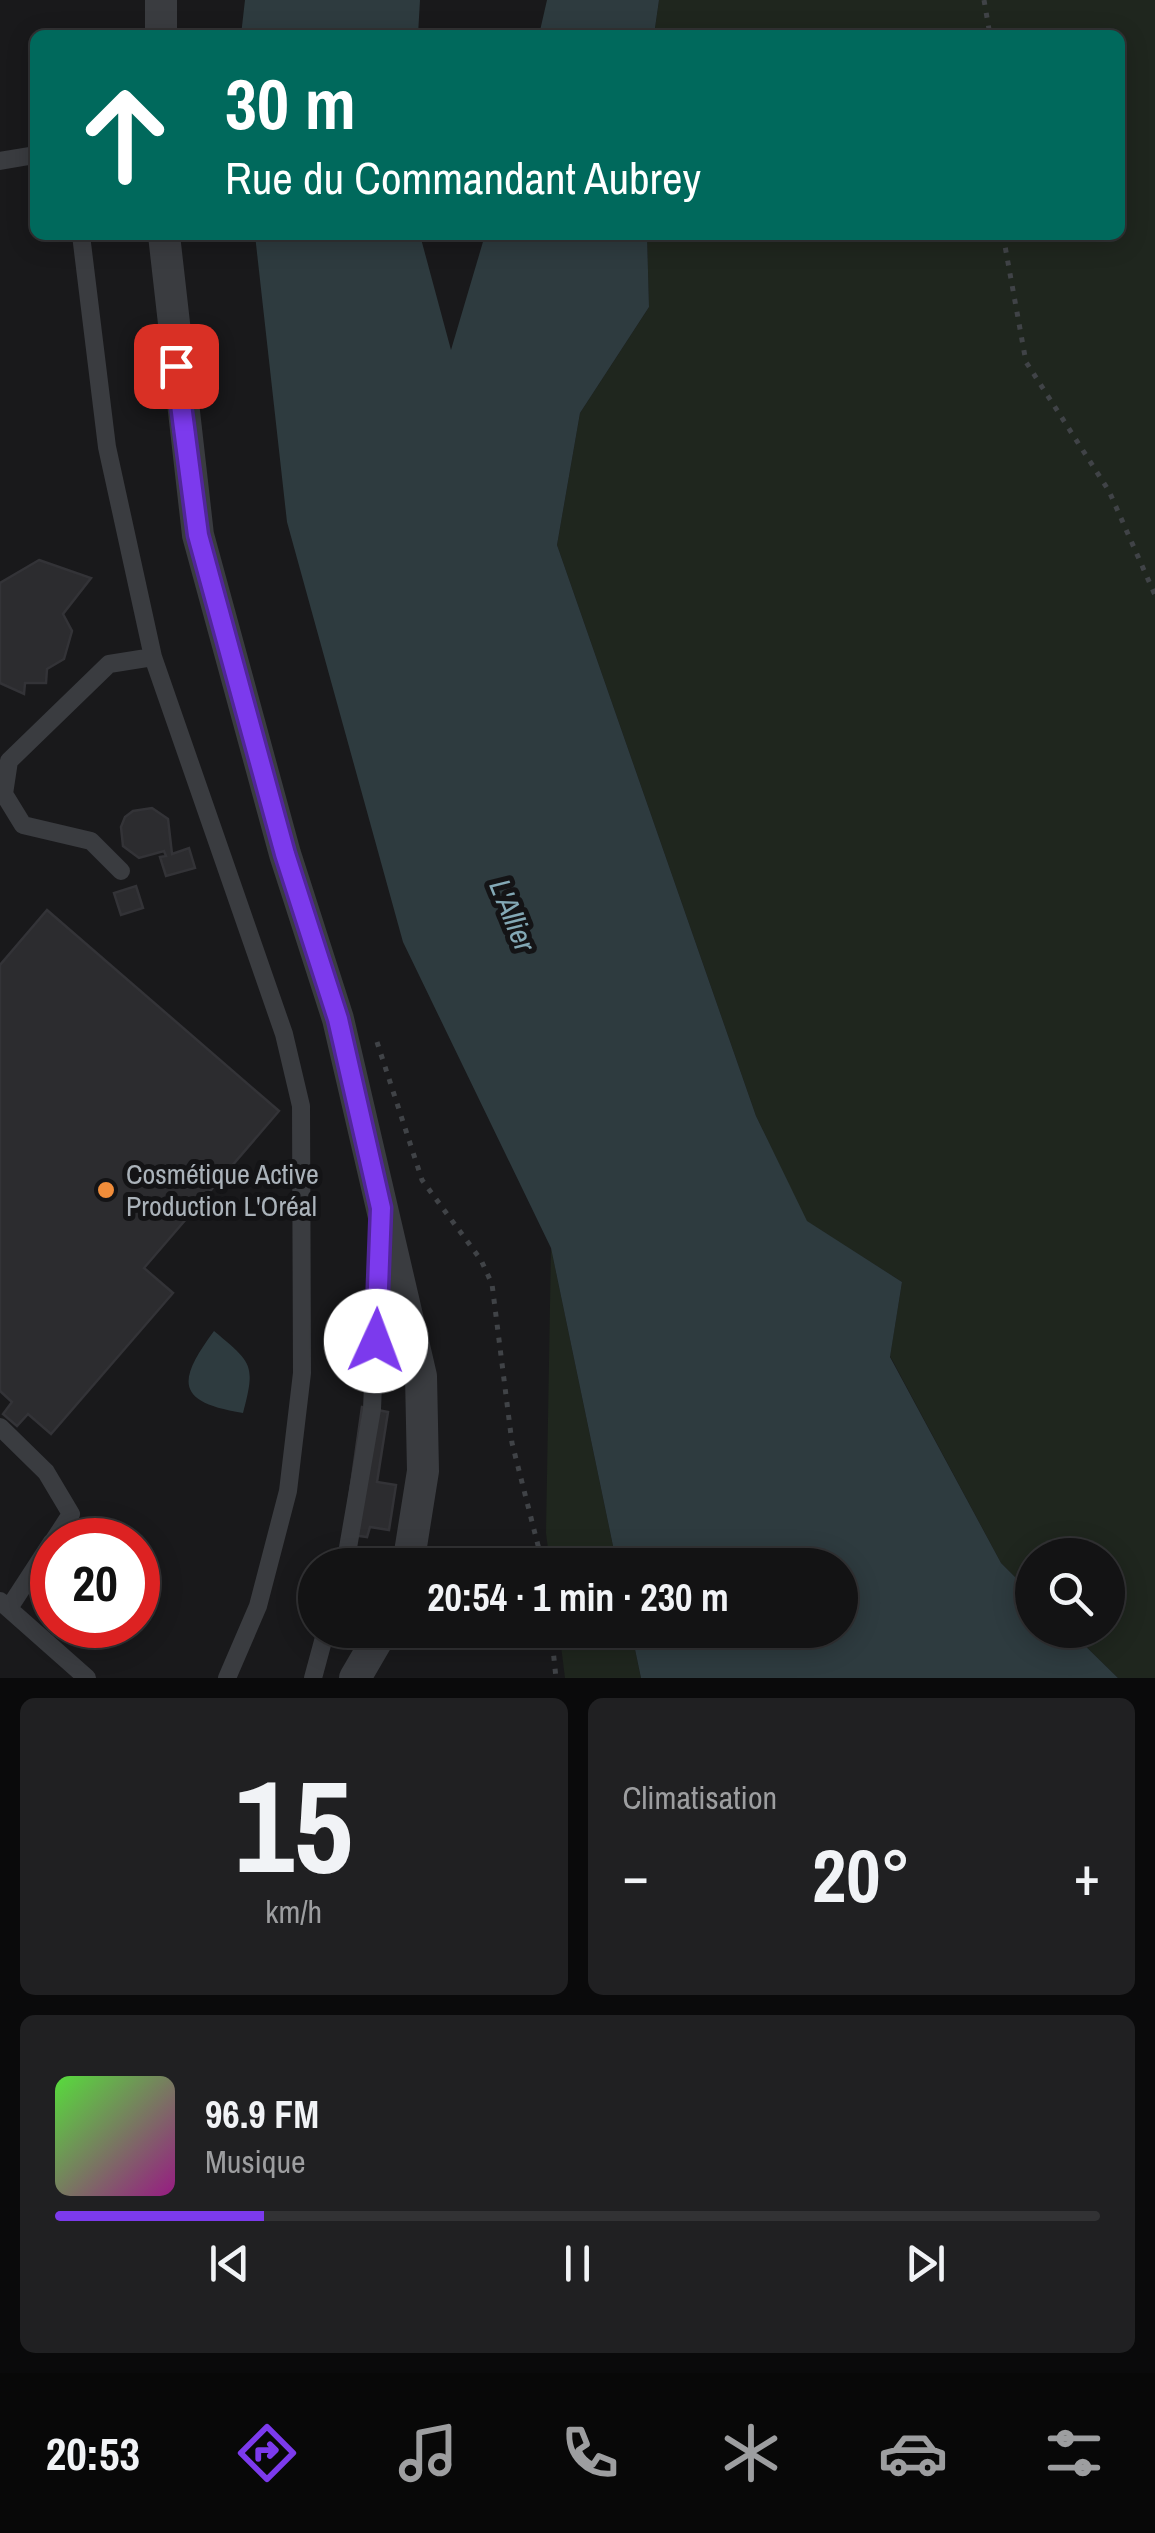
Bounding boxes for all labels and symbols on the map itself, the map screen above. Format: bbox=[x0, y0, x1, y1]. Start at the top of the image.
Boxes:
pin bbox=[134, 324, 219, 409]
water label: L'Allier bbox=[481, 873, 546, 958]
place label: Cosmétique Active Production L'Oréal bbox=[126, 1155, 319, 1225]
marker: Cosmétique Active Production L'Oréal bbox=[95, 1179, 117, 1201]
position arrow bbox=[324, 1289, 428, 1393]
speed limit sign: 20 bbox=[30, 1518, 160, 1648]

